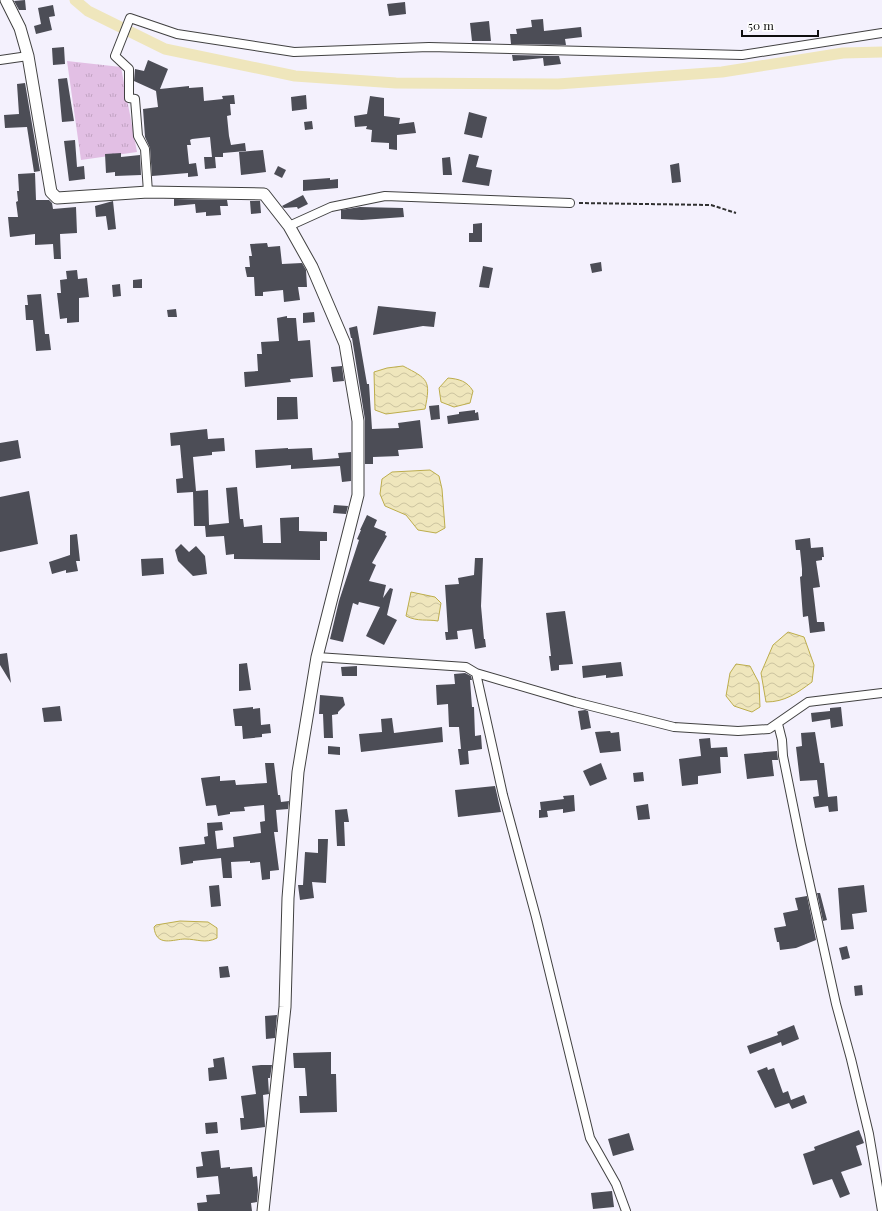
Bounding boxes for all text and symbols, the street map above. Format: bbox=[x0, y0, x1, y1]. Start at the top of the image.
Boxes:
scale bar bbox=[742, 12, 818, 38]
text: 50 m bbox=[748, 17, 774, 33]

